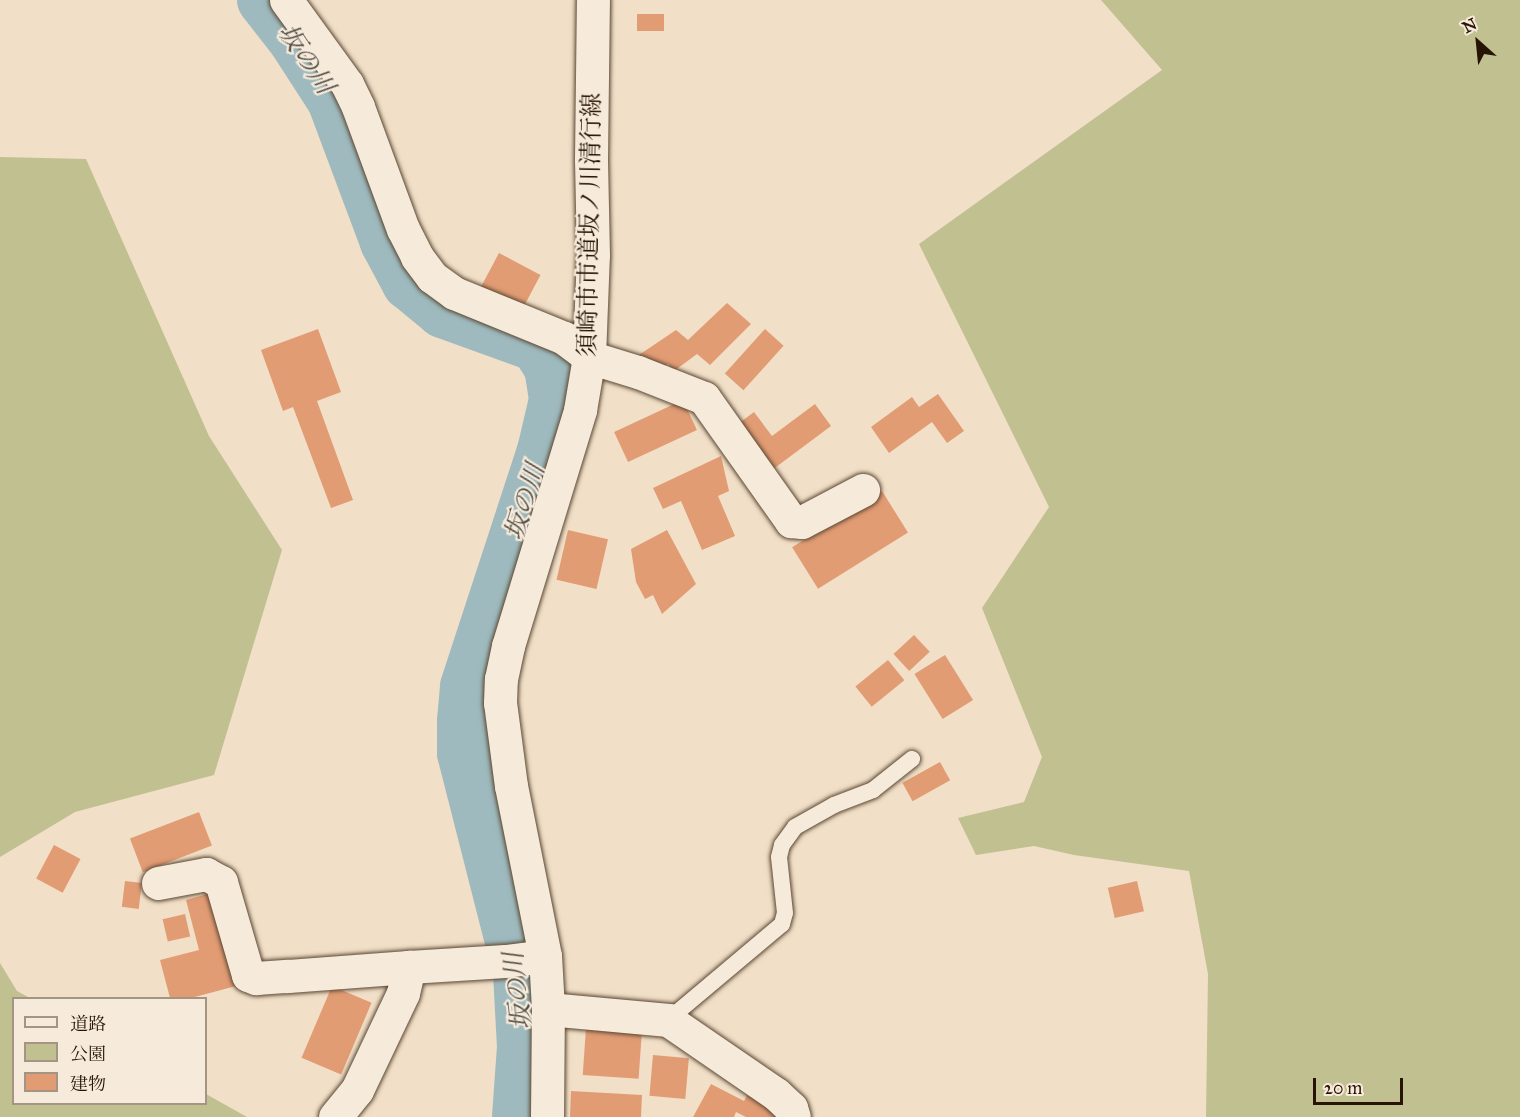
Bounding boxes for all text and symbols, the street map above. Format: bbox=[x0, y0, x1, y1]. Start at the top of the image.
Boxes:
north arrow bbox=[1448, 12, 1508, 72]
text: N bbox=[1459, 14, 1480, 37]
water label: 坂の川 bbox=[271, 18, 341, 100]
street label: 須崎市市道坂ノ川清行線 bbox=[573, 93, 607, 357]
water label: 坂の川 bbox=[499, 460, 551, 544]
water label: 坂の川 bbox=[498, 950, 538, 1032]
legend bbox=[12, 997, 207, 1105]
text: 道路 bbox=[70, 1013, 106, 1035]
text: 公園 bbox=[70, 1043, 106, 1065]
scale bar bbox=[1316, 1066, 1406, 1104]
text: 建物 bbox=[70, 1073, 106, 1095]
text: 20 m bbox=[1324, 1077, 1362, 1099]

